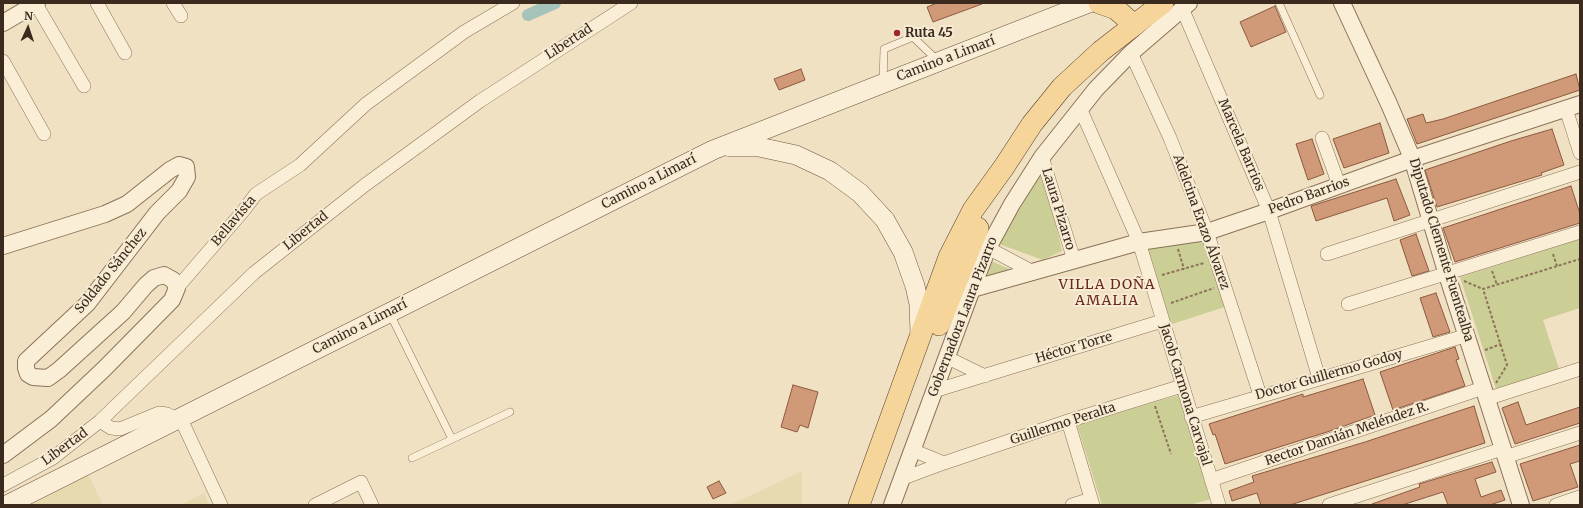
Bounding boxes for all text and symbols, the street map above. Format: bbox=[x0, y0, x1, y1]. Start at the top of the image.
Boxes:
north arrow bbox=[8, 8, 48, 48]
text: N bbox=[24, 9, 33, 23]
street label: Libertad bbox=[543, 21, 595, 63]
place label: Ruta 45 bbox=[905, 25, 953, 41]
marker: Ruta 45 bbox=[892, 28, 902, 38]
street label: Camino a Limarí bbox=[895, 33, 997, 85]
street label: Marcela Barrios bbox=[1215, 97, 1267, 193]
street label: Camino a Limarí bbox=[599, 151, 699, 213]
street label: Adelcina Erazo Álvarez bbox=[1169, 152, 1233, 292]
street label: Diputado Clemente Fuentealba bbox=[1406, 156, 1476, 344]
street label: Laura Pizarro bbox=[1038, 166, 1078, 252]
street label: Pedro Barrios bbox=[1266, 174, 1352, 218]
street label: Bellavista bbox=[208, 193, 260, 249]
street label: Libertad bbox=[281, 208, 331, 254]
street label: Soldado Sánchez bbox=[72, 225, 150, 317]
street label: Gobernadora Laura Pizarro bbox=[925, 235, 1001, 399]
district label: VILLA DOÑA AMALIA bbox=[1058, 277, 1156, 310]
street label: Camino a Limarí bbox=[310, 296, 410, 358]
street label: Jacob Carmona Carvajal bbox=[1156, 322, 1214, 468]
street label: Héctor Torre bbox=[1034, 329, 1114, 367]
street label: Doctor Guillermo Godoy bbox=[1254, 347, 1404, 403]
street label: Rector Damián Meléndez R. bbox=[1263, 399, 1431, 469]
street label: Guillermo Peralta bbox=[1008, 400, 1118, 448]
street label: Libertad bbox=[39, 425, 91, 469]

